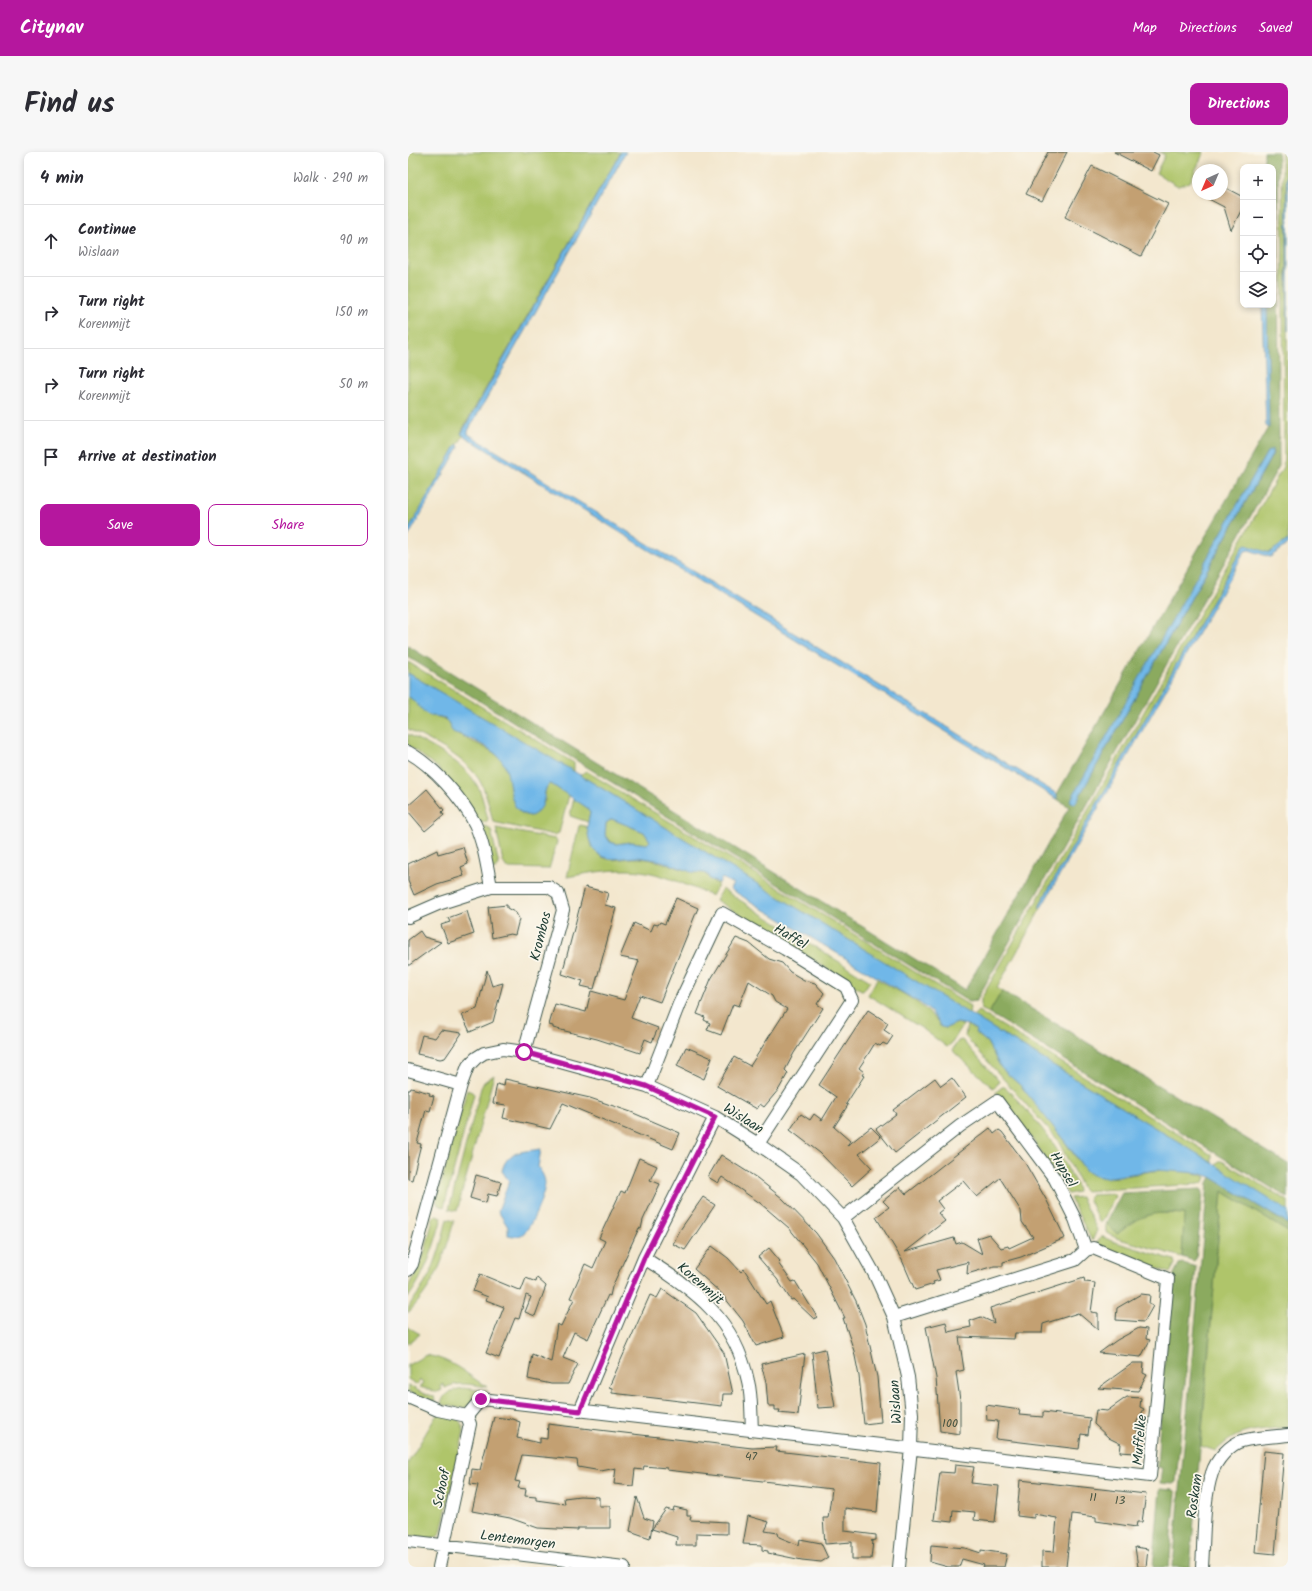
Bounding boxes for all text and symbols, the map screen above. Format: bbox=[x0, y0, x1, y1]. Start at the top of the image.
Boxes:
text: Citynav bbox=[20, 13, 83, 43]
text: Map bbox=[1132, 17, 1157, 39]
text: Directions bbox=[1179, 17, 1237, 39]
text: Saved bbox=[1259, 17, 1292, 39]
text: Find us bbox=[24, 82, 115, 127]
button: Directions bbox=[1190, 83, 1288, 125]
north arrow bbox=[1192, 164, 1228, 200]
map controls bbox=[1240, 164, 1276, 308]
button: + bbox=[1240, 164, 1276, 200]
text: 4 min bbox=[40, 165, 84, 192]
text: Walk · 290 m bbox=[293, 168, 368, 189]
button: − bbox=[1240, 200, 1276, 236]
text: Continue bbox=[78, 218, 136, 242]
icon: ahead bbox=[40, 230, 62, 252]
text: 90 m bbox=[340, 230, 368, 251]
button: locate bbox=[1240, 236, 1276, 272]
text: Wislaan bbox=[78, 242, 119, 263]
button: layers bbox=[1240, 272, 1276, 308]
text: Turn right bbox=[78, 290, 145, 314]
icon: right bbox=[40, 302, 62, 324]
text: 150 m bbox=[335, 302, 368, 323]
text: Korenmijt bbox=[78, 314, 130, 335]
text: Turn right bbox=[78, 362, 145, 386]
icon: right bbox=[40, 374, 62, 396]
text: 50 m bbox=[339, 374, 368, 395]
text: Korenmijt bbox=[78, 386, 130, 407]
text: Arrive at destination bbox=[78, 445, 217, 469]
icon: arrive bbox=[40, 446, 62, 468]
button: Save bbox=[40, 504, 200, 546]
button: Share bbox=[208, 504, 368, 546]
street label: Krombos bbox=[524, 909, 558, 963]
street label: Haffel bbox=[769, 918, 812, 956]
route start bbox=[515, 1043, 533, 1061]
street label: Wislaan bbox=[719, 1098, 768, 1140]
street label: Hupsel bbox=[1044, 1147, 1083, 1192]
street label: Korenmijt bbox=[672, 1257, 729, 1311]
street label: Wislaan bbox=[883, 1379, 909, 1425]
route end bbox=[472, 1390, 490, 1408]
street label: Muffelke bbox=[1127, 1413, 1153, 1466]
house number: 100 bbox=[942, 1414, 958, 1433]
house number: 47 bbox=[745, 1447, 758, 1466]
street label: Schoof bbox=[427, 1465, 457, 1510]
street label: Roskam bbox=[1181, 1472, 1209, 1520]
house number: 11 bbox=[1089, 1488, 1097, 1507]
house number: 13 bbox=[1115, 1491, 1125, 1510]
street label: Lentemorgen bbox=[479, 1524, 557, 1556]

